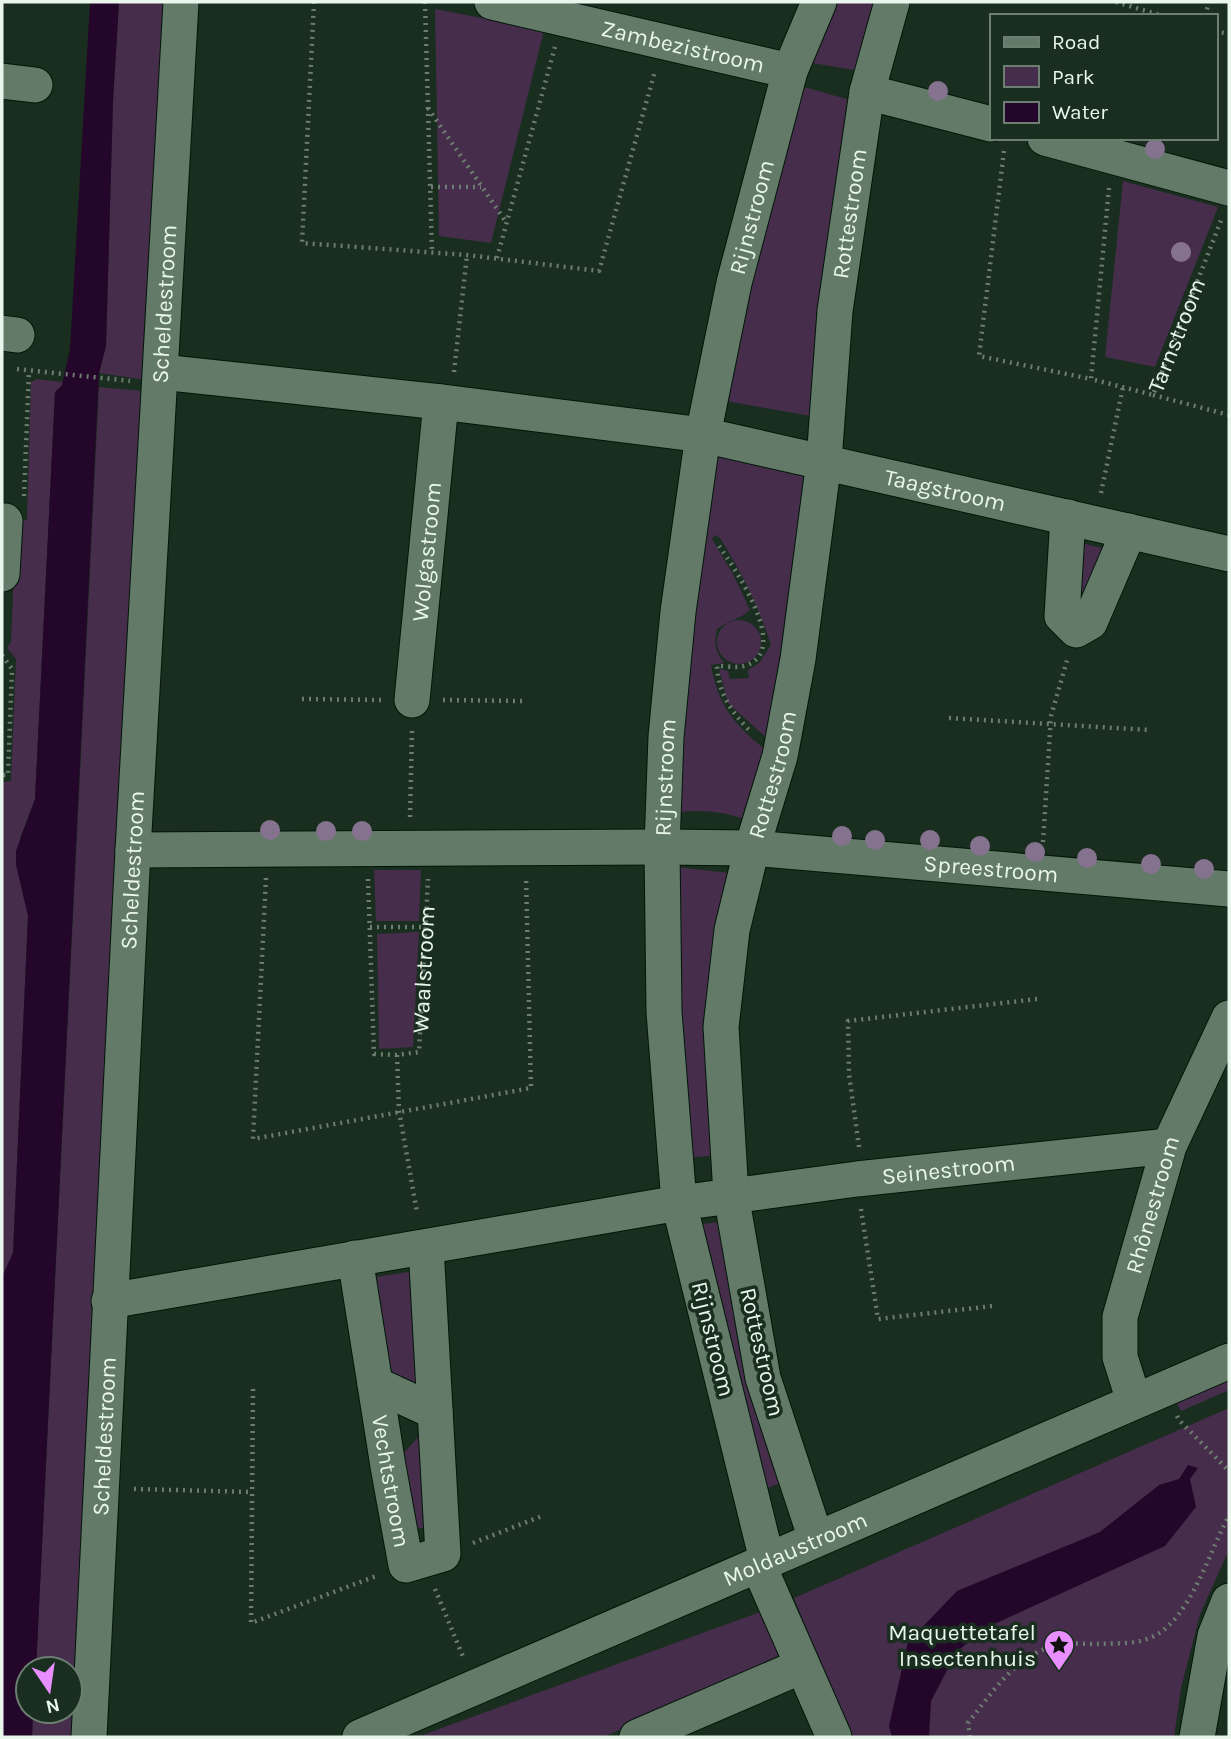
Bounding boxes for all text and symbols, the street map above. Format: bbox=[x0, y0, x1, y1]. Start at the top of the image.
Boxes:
street label: Zambezistroom bbox=[599, 14, 767, 78]
legend bbox=[990, 14, 1217, 140]
text: Road bbox=[1052, 30, 1100, 54]
text: Park bbox=[1052, 65, 1095, 89]
text: Water bbox=[1052, 100, 1108, 124]
street label: Rottestroom bbox=[826, 147, 872, 281]
street label: Rijnstroom bbox=[723, 157, 780, 277]
street label: Scheldestroom bbox=[146, 224, 182, 384]
street label: Tarnstroom bbox=[1142, 274, 1211, 396]
street label: Taagstroom bbox=[882, 463, 1008, 517]
street label: Wolgastroom bbox=[406, 481, 447, 623]
street label: Rottestroom bbox=[742, 708, 802, 842]
street label: Rijnstroom bbox=[649, 717, 681, 837]
street label: Scheldestroom bbox=[115, 790, 150, 950]
street label: Spreestroom bbox=[923, 849, 1060, 888]
street label: Waalstroom bbox=[407, 905, 440, 1034]
street label: Rhônestroom bbox=[1120, 1133, 1185, 1277]
street label: Seinestroom bbox=[880, 1149, 1017, 1190]
street label: Rijnstroom bbox=[686, 1279, 740, 1399]
street label: Rottestroom bbox=[734, 1285, 790, 1419]
street label: Scheldestroom bbox=[86, 1356, 121, 1517]
street label: Vechtstroom bbox=[367, 1413, 416, 1550]
street label: Moldaustroom bbox=[719, 1506, 871, 1592]
place label: Maquettetafel Insectenhuis bbox=[888, 1619, 1036, 1672]
place icon: Maquettetafel Insectenhuis bbox=[1042, 1628, 1076, 1672]
north arrow bbox=[14, 1655, 84, 1725]
text: N bbox=[43, 1693, 62, 1718]

